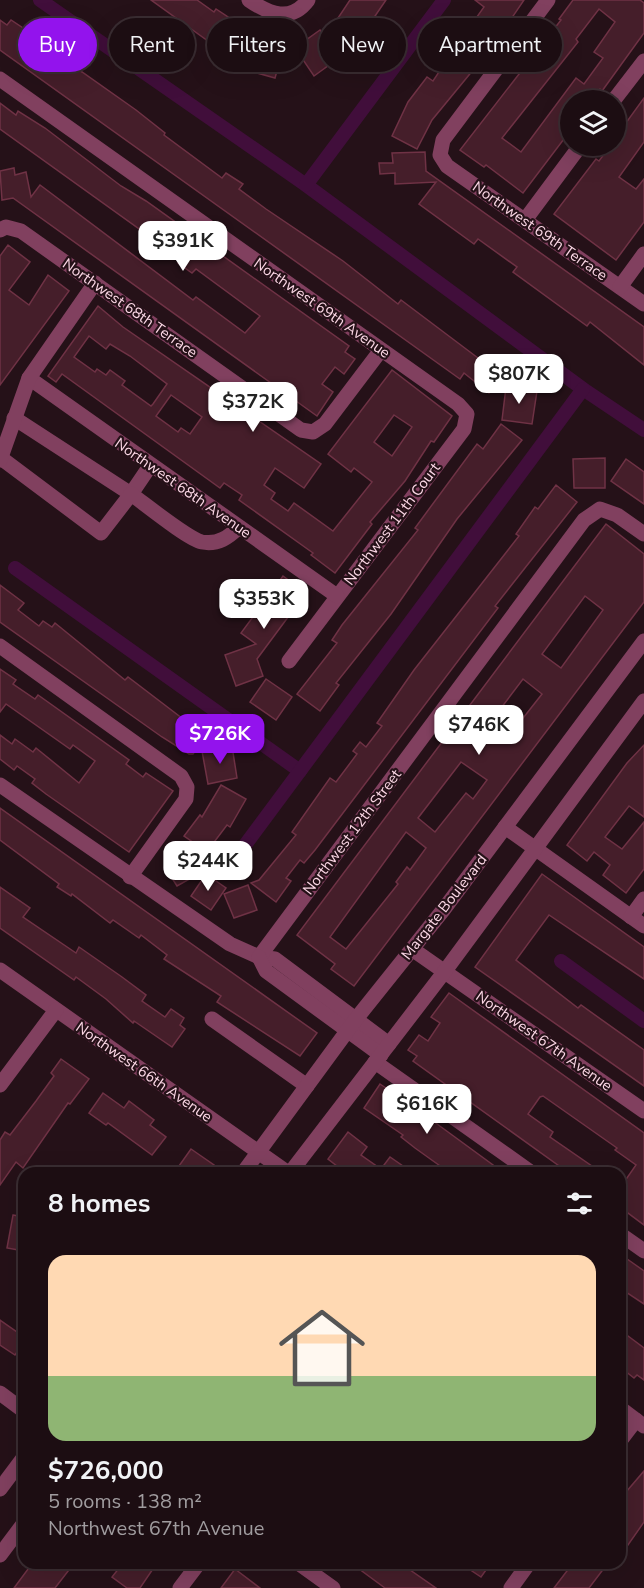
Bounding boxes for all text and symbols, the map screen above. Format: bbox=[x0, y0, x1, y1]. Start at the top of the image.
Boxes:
chip: Buy bbox=[18, 18, 97, 72]
chip: Rent bbox=[109, 18, 195, 72]
chip: Filters bbox=[207, 18, 307, 72]
chip: New bbox=[319, 18, 406, 72]
chip: Apartment bbox=[418, 18, 562, 72]
map controls bbox=[560, 90, 626, 156]
button: layers bbox=[560, 90, 626, 156]
street label: Northwest 69th Terrace bbox=[469, 177, 611, 285]
pin: $391K bbox=[141, 221, 225, 272]
text: $391K bbox=[152, 227, 214, 254]
street label: Northwest 69th Avenue bbox=[250, 253, 394, 363]
street label: Northwest 68th Terrace bbox=[59, 254, 201, 362]
pin: $807K bbox=[477, 354, 561, 405]
text: $807K bbox=[488, 360, 550, 387]
pin: $372K bbox=[211, 382, 295, 433]
text: $372K bbox=[222, 388, 284, 415]
street label: Northwest 68th Avenue bbox=[111, 433, 255, 543]
street label: Northwest 11th Court bbox=[339, 458, 445, 589]
pin: $353K bbox=[222, 579, 306, 630]
text: $353K bbox=[233, 585, 295, 612]
pin: $746K bbox=[437, 705, 521, 756]
text: $746K bbox=[448, 711, 510, 738]
pin: $726K bbox=[178, 714, 262, 765]
text: $726K bbox=[189, 720, 251, 747]
street label: Northwest 12th Street bbox=[298, 765, 406, 899]
pin: $244K bbox=[166, 841, 250, 892]
text: $244K bbox=[177, 847, 239, 874]
street label: Margate Boulevard bbox=[397, 850, 491, 964]
street label: Northwest 67th Avenue bbox=[472, 986, 616, 1096]
street label: Northwest 66th Avenue bbox=[72, 1017, 216, 1127]
pin: $616K bbox=[385, 1084, 469, 1135]
text: $616K bbox=[396, 1090, 458, 1117]
text: 8 homes bbox=[48, 1186, 150, 1221]
icon: filters bbox=[563, 1187, 596, 1220]
icon: home bbox=[268, 1294, 376, 1402]
text: $726,000 bbox=[48, 1453, 164, 1488]
text: 5 rooms · 138 m² bbox=[48, 1488, 202, 1515]
text: Northwest 67th Avenue bbox=[48, 1515, 264, 1542]

